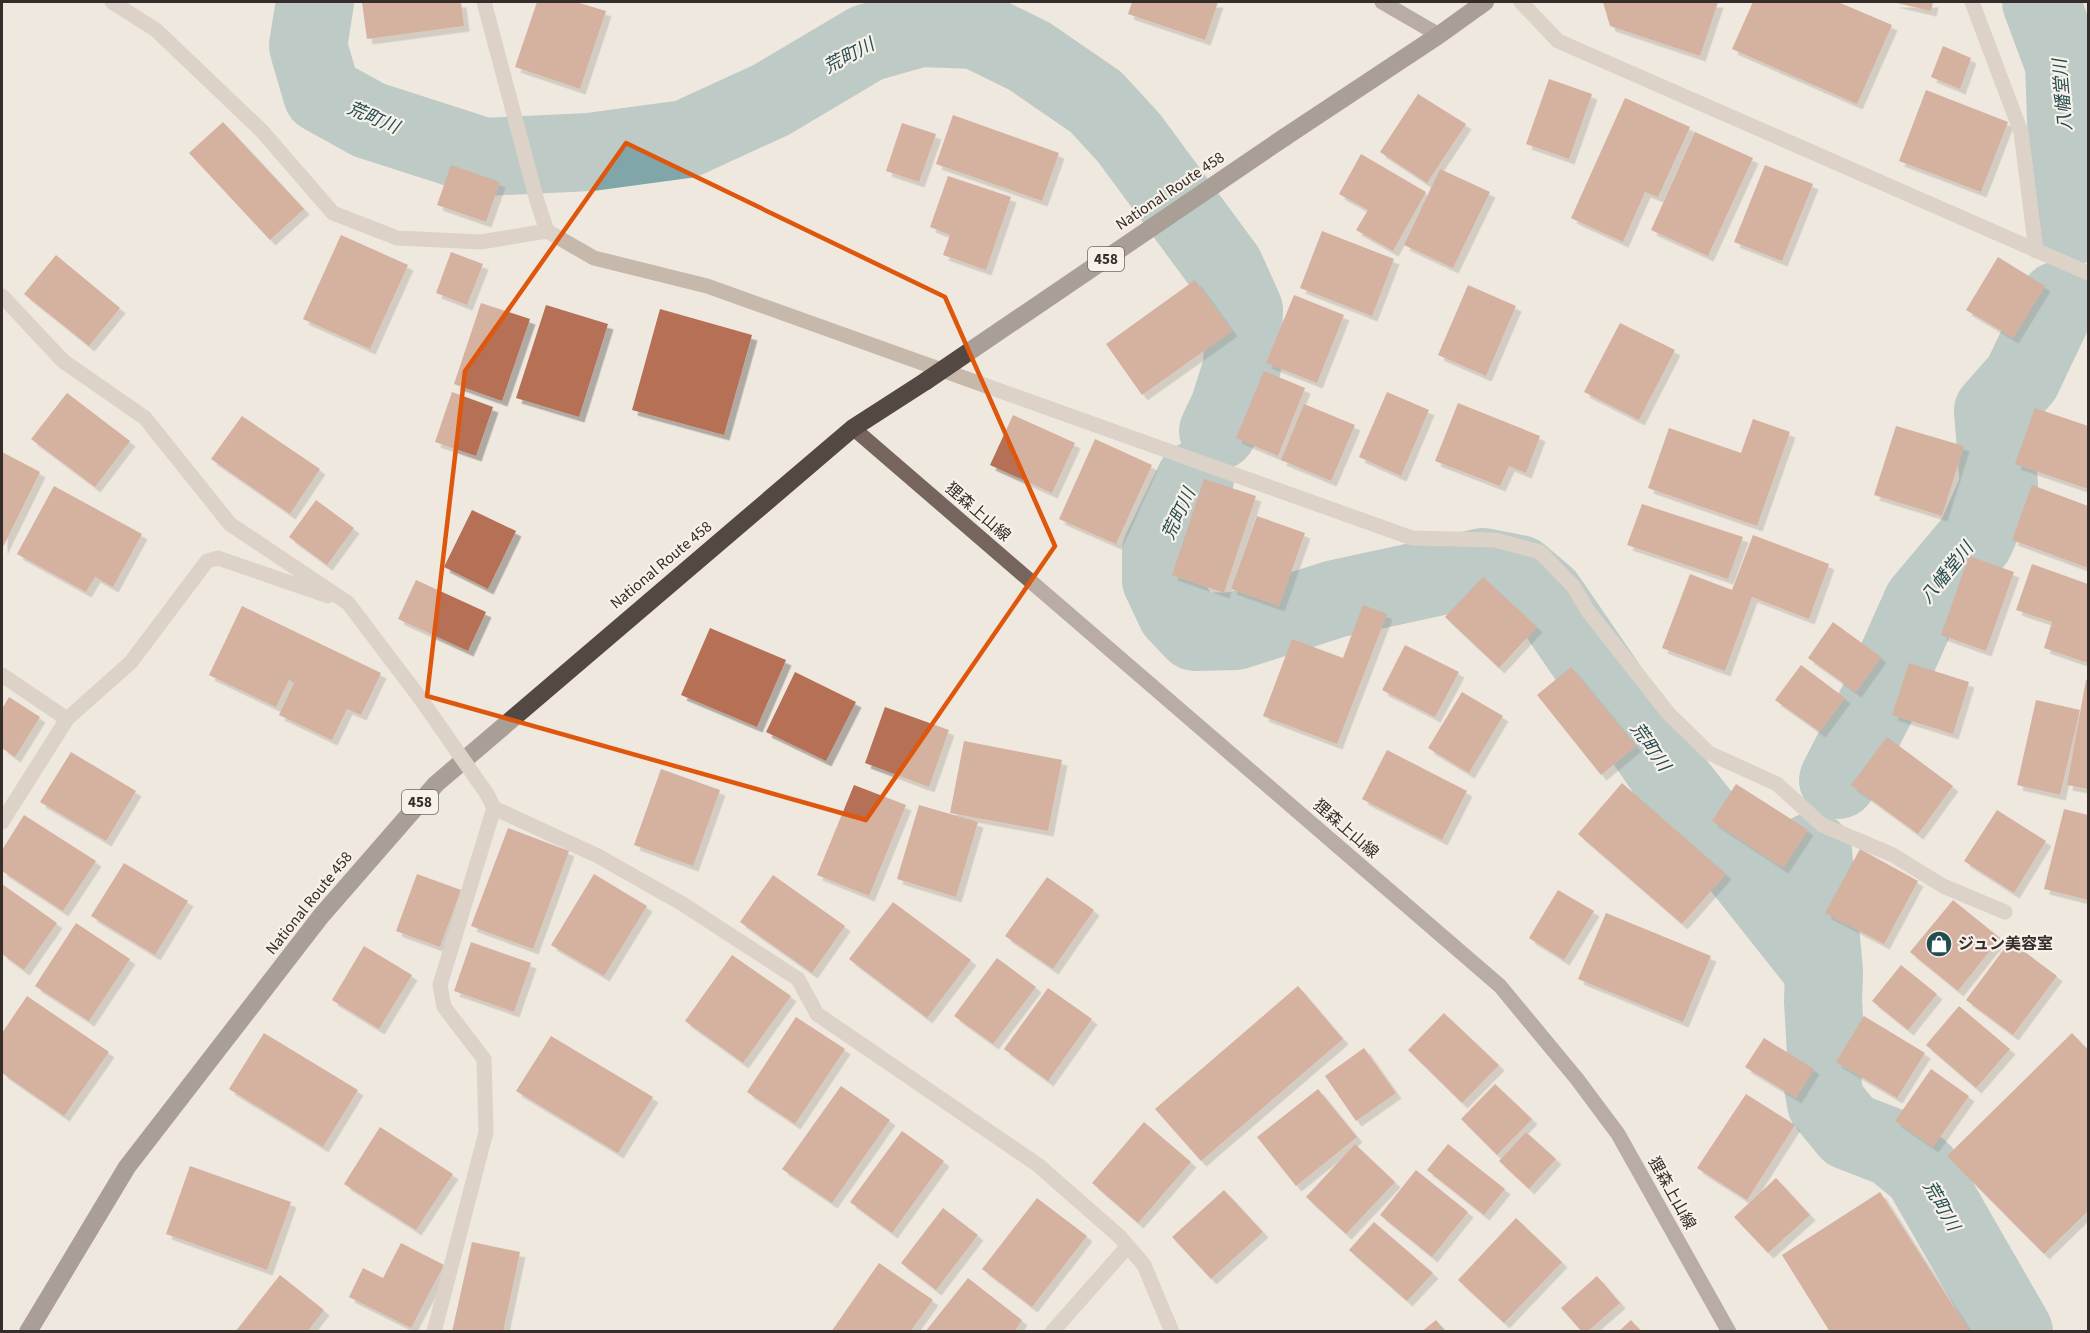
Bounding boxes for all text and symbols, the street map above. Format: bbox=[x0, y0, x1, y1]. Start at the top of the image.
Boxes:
water label: 荒町川 bbox=[819, 31, 880, 80]
water label: 八幡堂川 bbox=[2047, 56, 2079, 132]
water label: 荒町川 bbox=[343, 96, 405, 141]
street label: National Route 458 bbox=[1111, 146, 1229, 236]
road number: 458 bbox=[1088, 247, 1124, 271]
street label: 狸森上山線 bbox=[941, 477, 1015, 547]
water label: 荒町川 bbox=[1156, 482, 1203, 544]
street label: National Route 458 bbox=[605, 516, 717, 614]
water label: 八幡堂川 bbox=[1915, 536, 1981, 609]
water label: 荒町川 bbox=[1624, 718, 1677, 778]
road number: 458 bbox=[402, 790, 438, 814]
street label: 狸森上山線 bbox=[1309, 794, 1383, 864]
street label: National Route 458 bbox=[261, 847, 357, 959]
shop icon: ジュン美容室 bbox=[1924, 929, 1954, 959]
place label: ジュン美容室 bbox=[1958, 933, 2053, 955]
street label: 狸森上山線 bbox=[1643, 1153, 1701, 1233]
water label: 荒町川 bbox=[1917, 1176, 1966, 1237]

